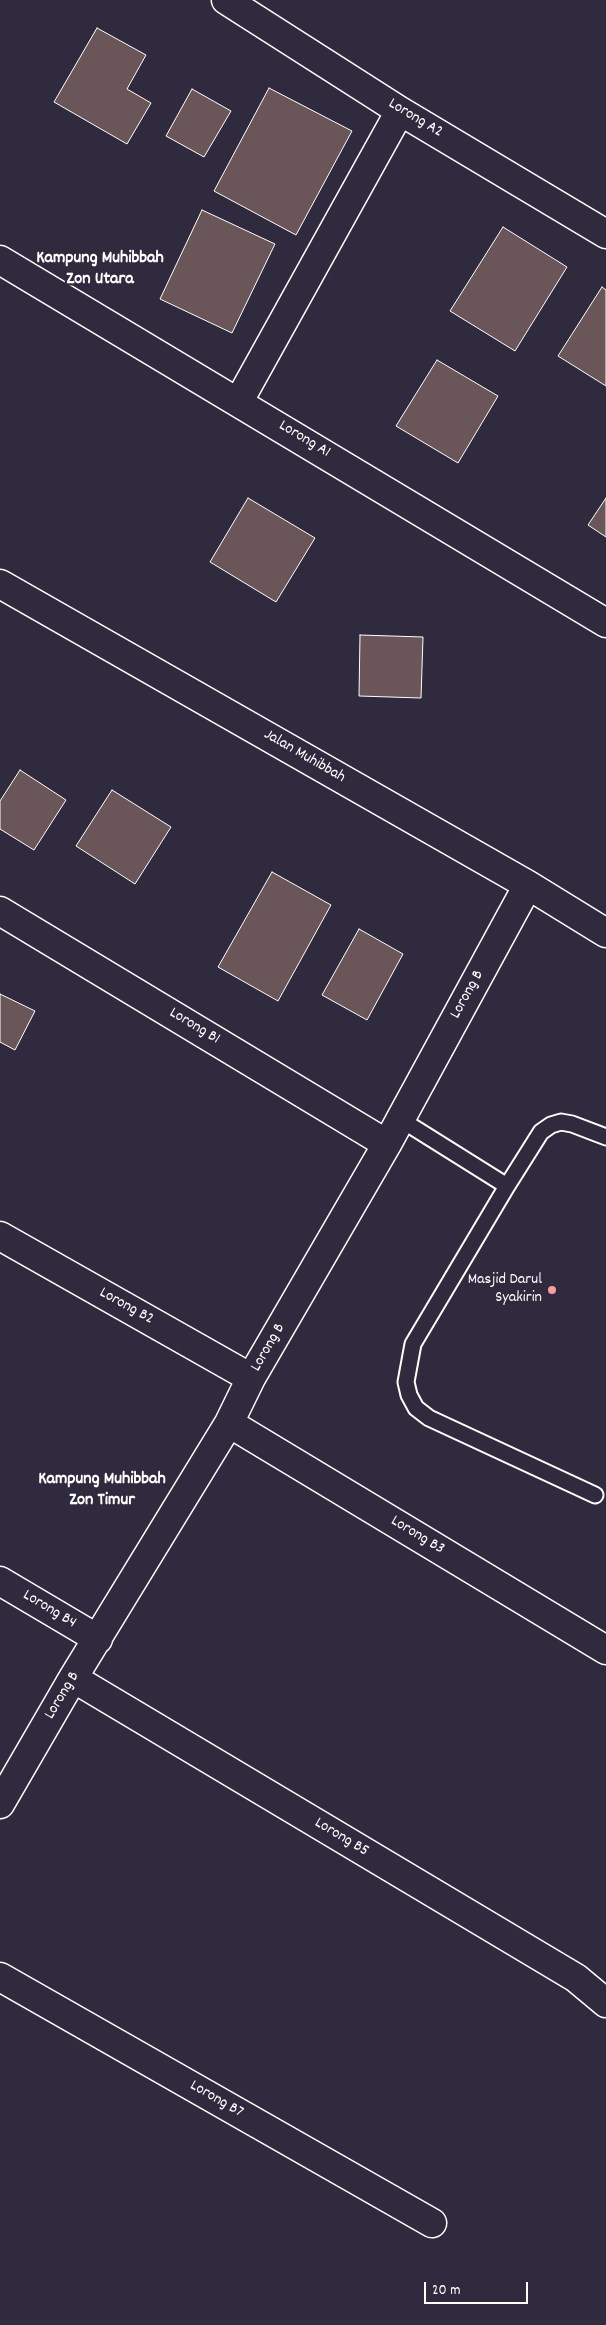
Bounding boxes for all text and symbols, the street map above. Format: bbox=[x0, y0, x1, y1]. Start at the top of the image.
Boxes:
street label: Lorong A2 bbox=[384, 95, 446, 143]
district label: Kampung Muhibbah Zon Utara bbox=[36, 249, 164, 292]
street label: Lorong A1 bbox=[275, 417, 333, 463]
street label: Jalan Muhibbah bbox=[260, 726, 348, 788]
street label: Lorong B bbox=[447, 967, 489, 1023]
street label: Lorong B1 bbox=[165, 1004, 223, 1050]
place label: Masjid Darul Syakirin bbox=[468, 1271, 542, 1309]
street label: Lorong B2 bbox=[95, 1284, 157, 1330]
marker: Masjid Darul Syakirin bbox=[546, 1284, 558, 1296]
street label: Lorong B bbox=[248, 1321, 290, 1375]
district label: Kampung Muhibbah Zon Timur bbox=[38, 1470, 166, 1512]
street label: Lorong B3 bbox=[387, 1512, 447, 1560]
street label: Lorong B4 bbox=[19, 1587, 79, 1633]
street label: Lorong B bbox=[41, 1669, 85, 1723]
street label: Lorong B5 bbox=[310, 1814, 372, 1862]
street label: Lorong B7 bbox=[186, 2077, 246, 2123]
scale bar bbox=[426, 2272, 530, 2304]
text: 20 m bbox=[432, 2280, 460, 2302]

